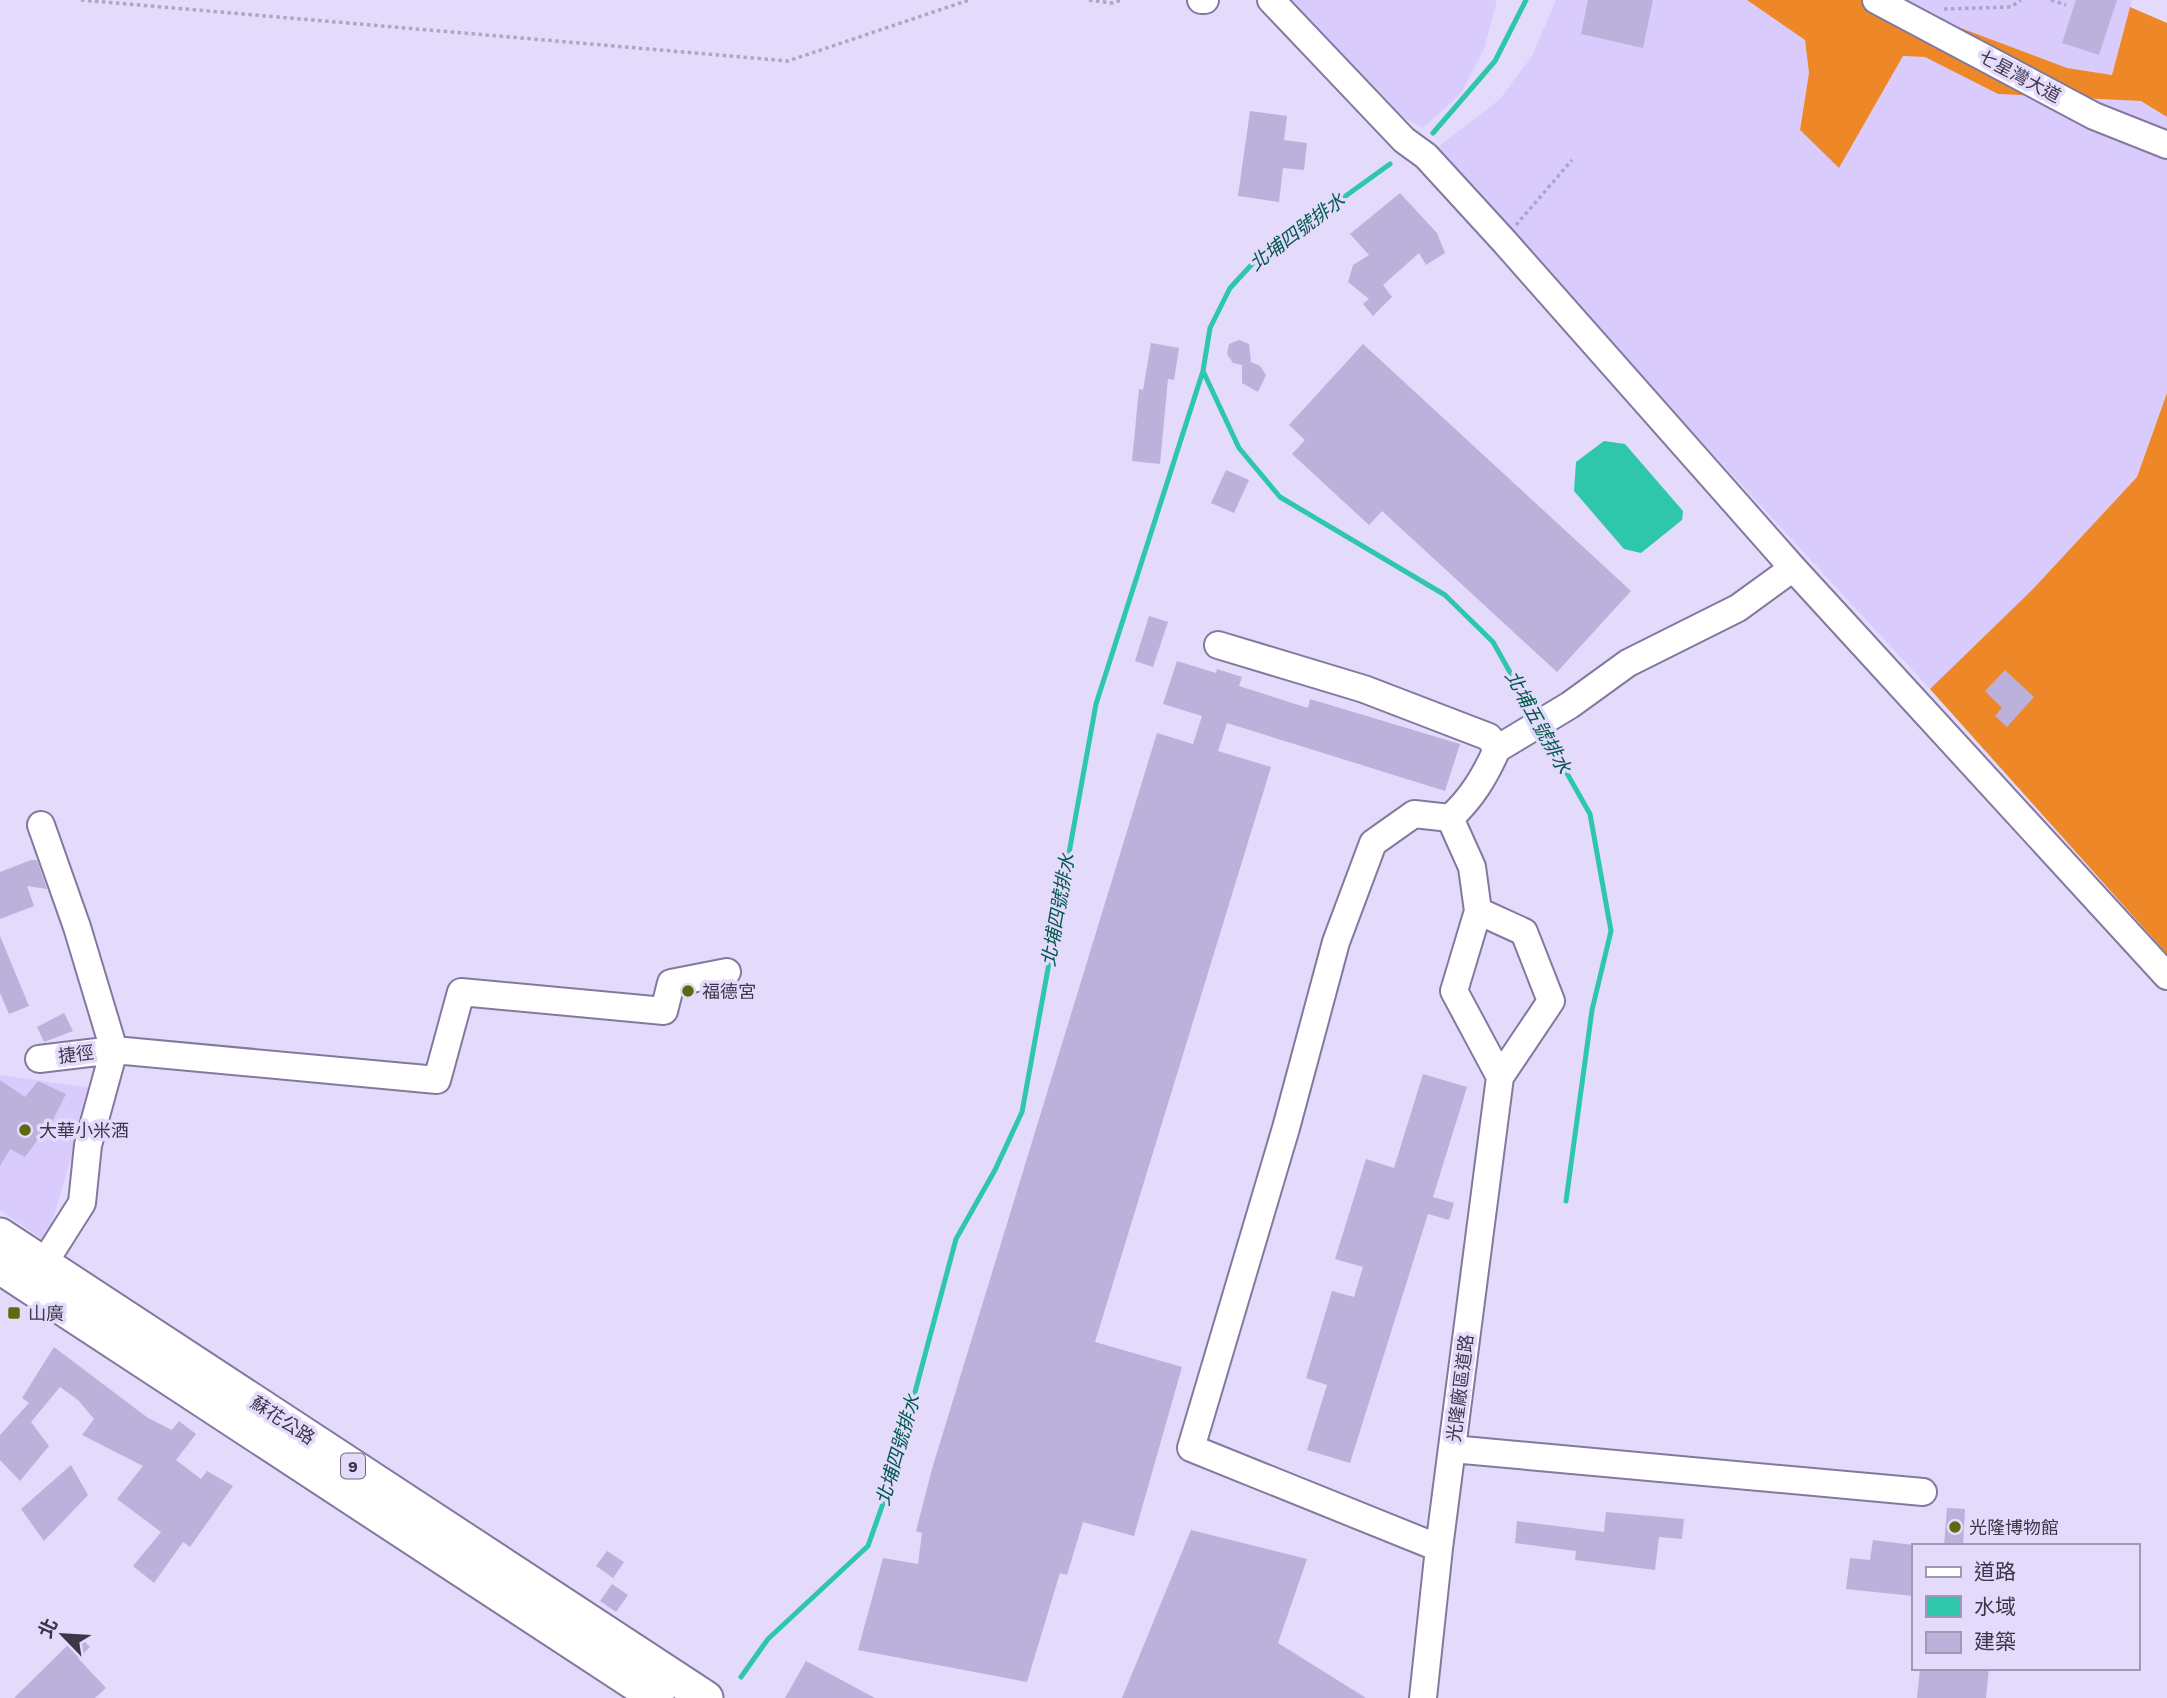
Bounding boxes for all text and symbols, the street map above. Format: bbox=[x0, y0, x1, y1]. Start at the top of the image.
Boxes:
street label: 七星灣大道 bbox=[1975, 46, 2065, 106]
water label: 北埔四號排水 bbox=[1245, 188, 1350, 275]
water label: 北埔五號排水 bbox=[1500, 667, 1576, 778]
water label: 北埔四號排水 bbox=[1037, 851, 1079, 968]
place label: 福德宮 bbox=[702, 981, 756, 1002]
marker: 福德宮 bbox=[680, 983, 696, 999]
street label: 捷徑 bbox=[57, 1041, 95, 1067]
place label: 大華小米酒 bbox=[39, 1120, 129, 1141]
marker: 大華小米酒 bbox=[17, 1122, 33, 1138]
place label: 山廣 bbox=[28, 1303, 64, 1324]
marker: 山廣 bbox=[6, 1305, 22, 1321]
street label: 光隆廠區道路 bbox=[1443, 1333, 1477, 1443]
water label: 北埔四號排水 bbox=[871, 1391, 925, 1508]
street label: 蘇花公路 bbox=[247, 1392, 319, 1448]
road number: 9 bbox=[341, 1454, 365, 1478]
place label: 光隆博物館 bbox=[1969, 1517, 2059, 1538]
marker: 光隆博物館 bbox=[1947, 1519, 1963, 1535]
legend bbox=[1912, 1544, 2139, 1670]
text: 道路 bbox=[1974, 1559, 2016, 1584]
text: 水域 bbox=[1974, 1594, 2016, 1619]
north arrow bbox=[28, 1600, 98, 1670]
text: 北 bbox=[34, 1615, 62, 1642]
text: 建築 bbox=[1974, 1629, 2016, 1654]

